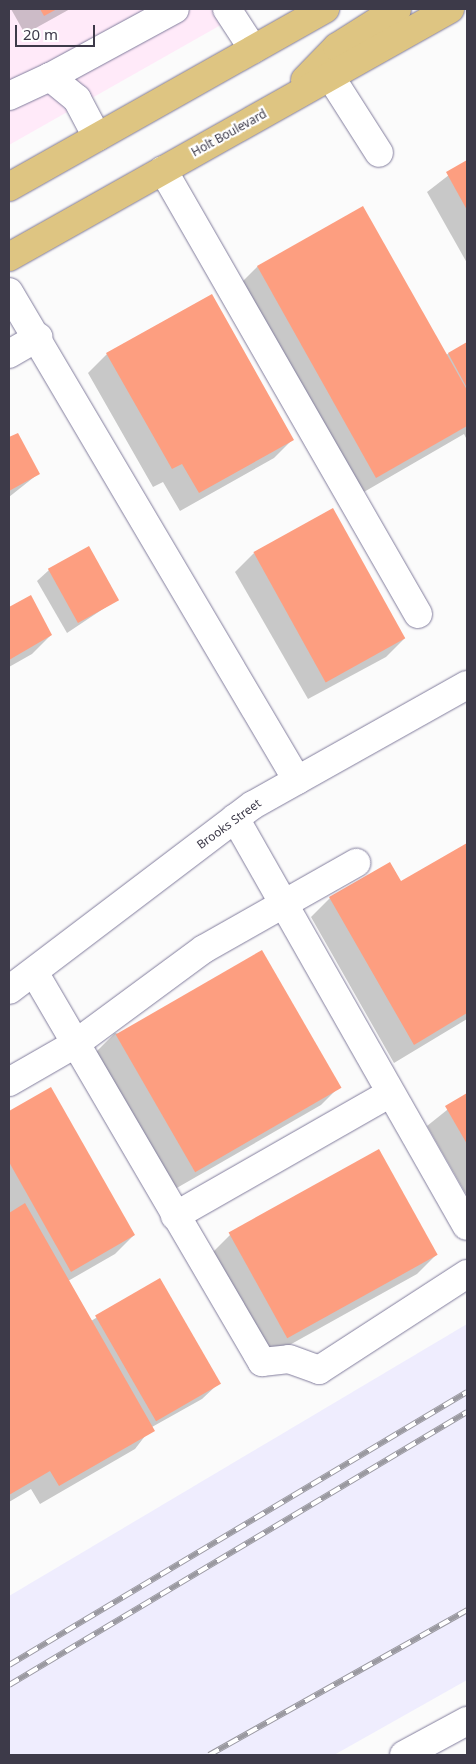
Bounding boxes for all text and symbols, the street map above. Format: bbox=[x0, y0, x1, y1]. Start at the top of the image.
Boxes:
scale bar bbox=[18, 15, 98, 47]
text: 20 m bbox=[23, 24, 58, 44]
street label: Holt Boulevard bbox=[189, 106, 269, 160]
street label: Brooks Street bbox=[194, 796, 264, 852]

